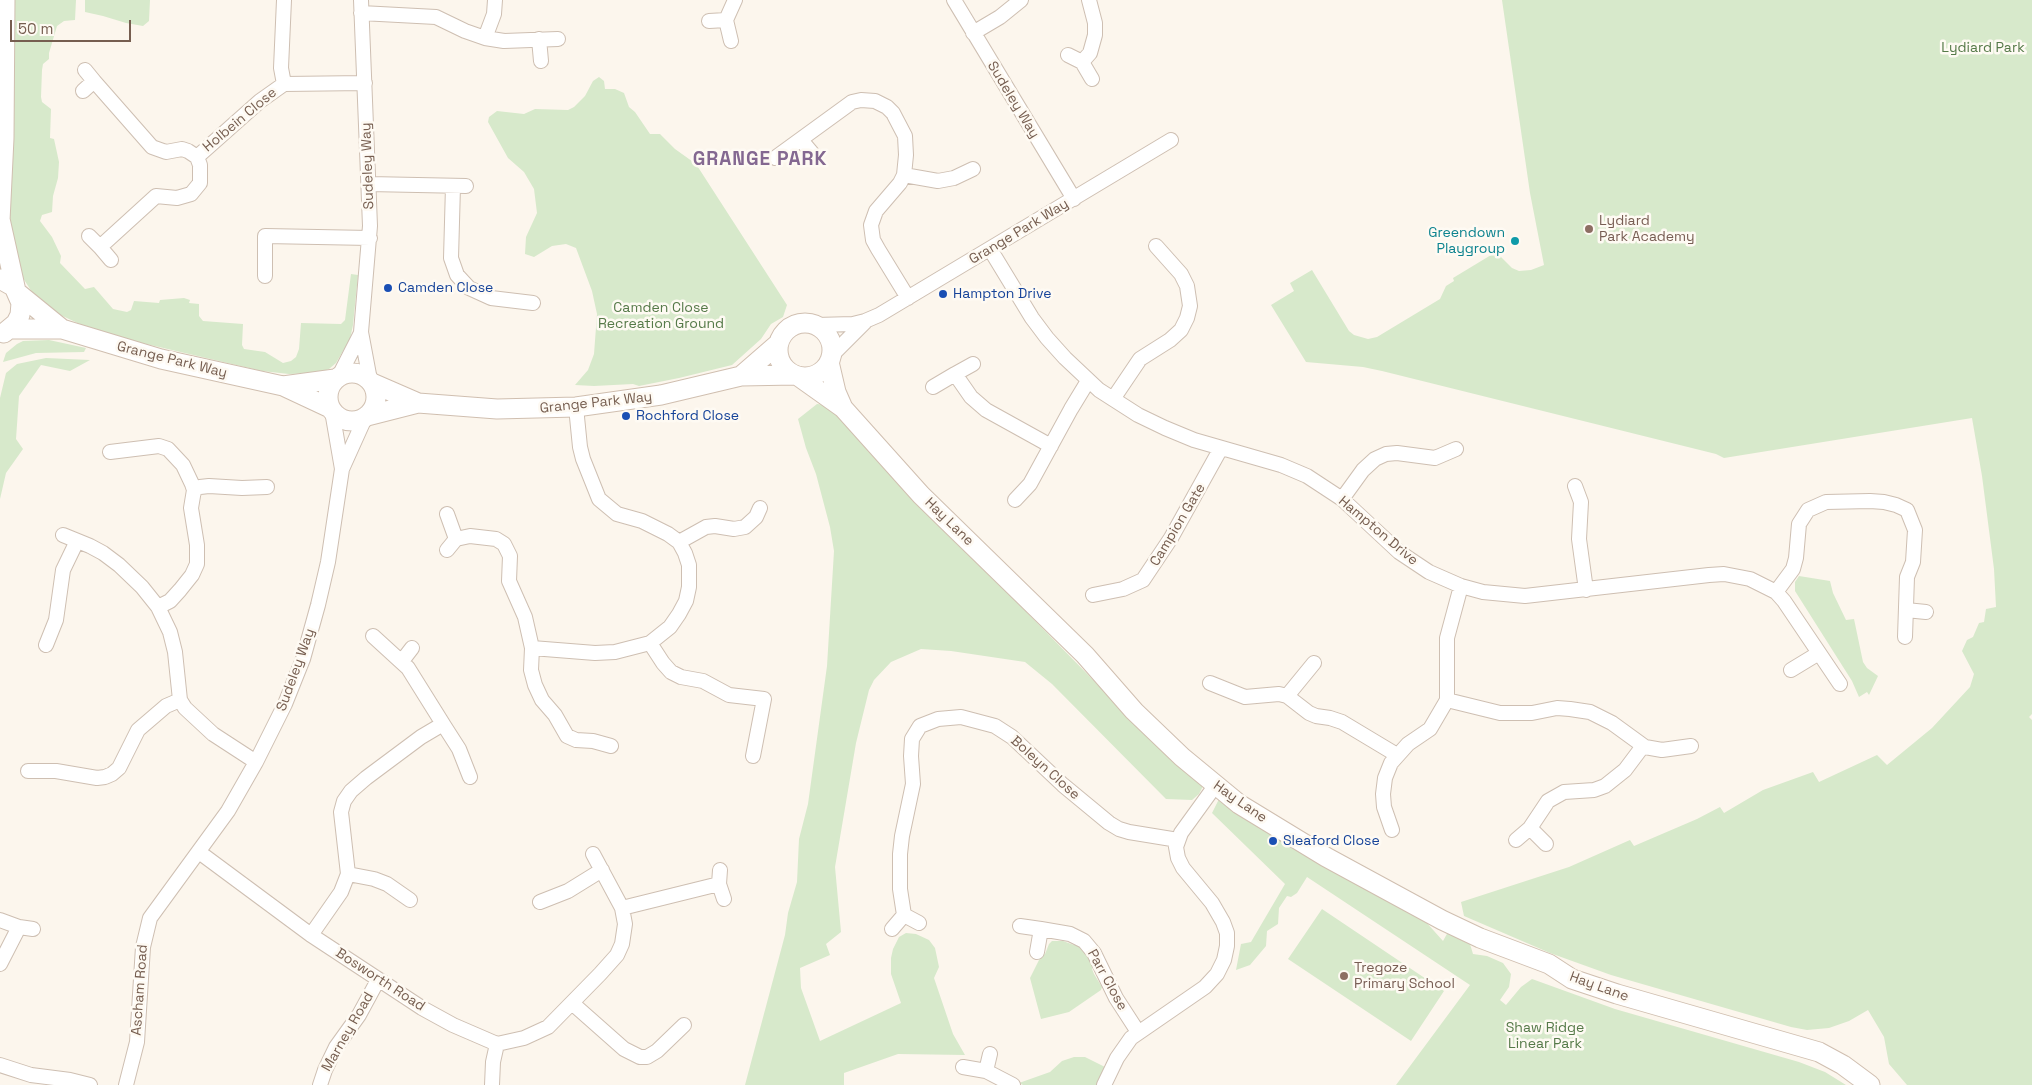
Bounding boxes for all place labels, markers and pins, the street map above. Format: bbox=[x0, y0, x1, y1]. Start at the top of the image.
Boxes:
place label: Lydiard Park Academy bbox=[1599, 213, 1695, 246]
marker: Lydiard Park Academy bbox=[1583, 223, 1595, 235]
place label: Greendown Playgroup bbox=[1428, 225, 1505, 258]
marker: Greendown Playgroup bbox=[1509, 235, 1521, 247]
place label: Camden Close bbox=[398, 280, 493, 296]
marker: Camden Close bbox=[382, 282, 394, 294]
place label: Hampton Drive bbox=[953, 286, 1052, 302]
marker: Hampton Drive bbox=[937, 288, 949, 300]
place label: Rochford Close bbox=[636, 408, 739, 424]
marker: Rochford Close bbox=[620, 410, 632, 422]
place label: Sleaford Close bbox=[1283, 833, 1380, 849]
marker: Sleaford Close bbox=[1267, 835, 1279, 847]
place label: Tregoze Primary School bbox=[1354, 960, 1455, 992]
marker: Tregoze Primary School bbox=[1338, 970, 1350, 982]

